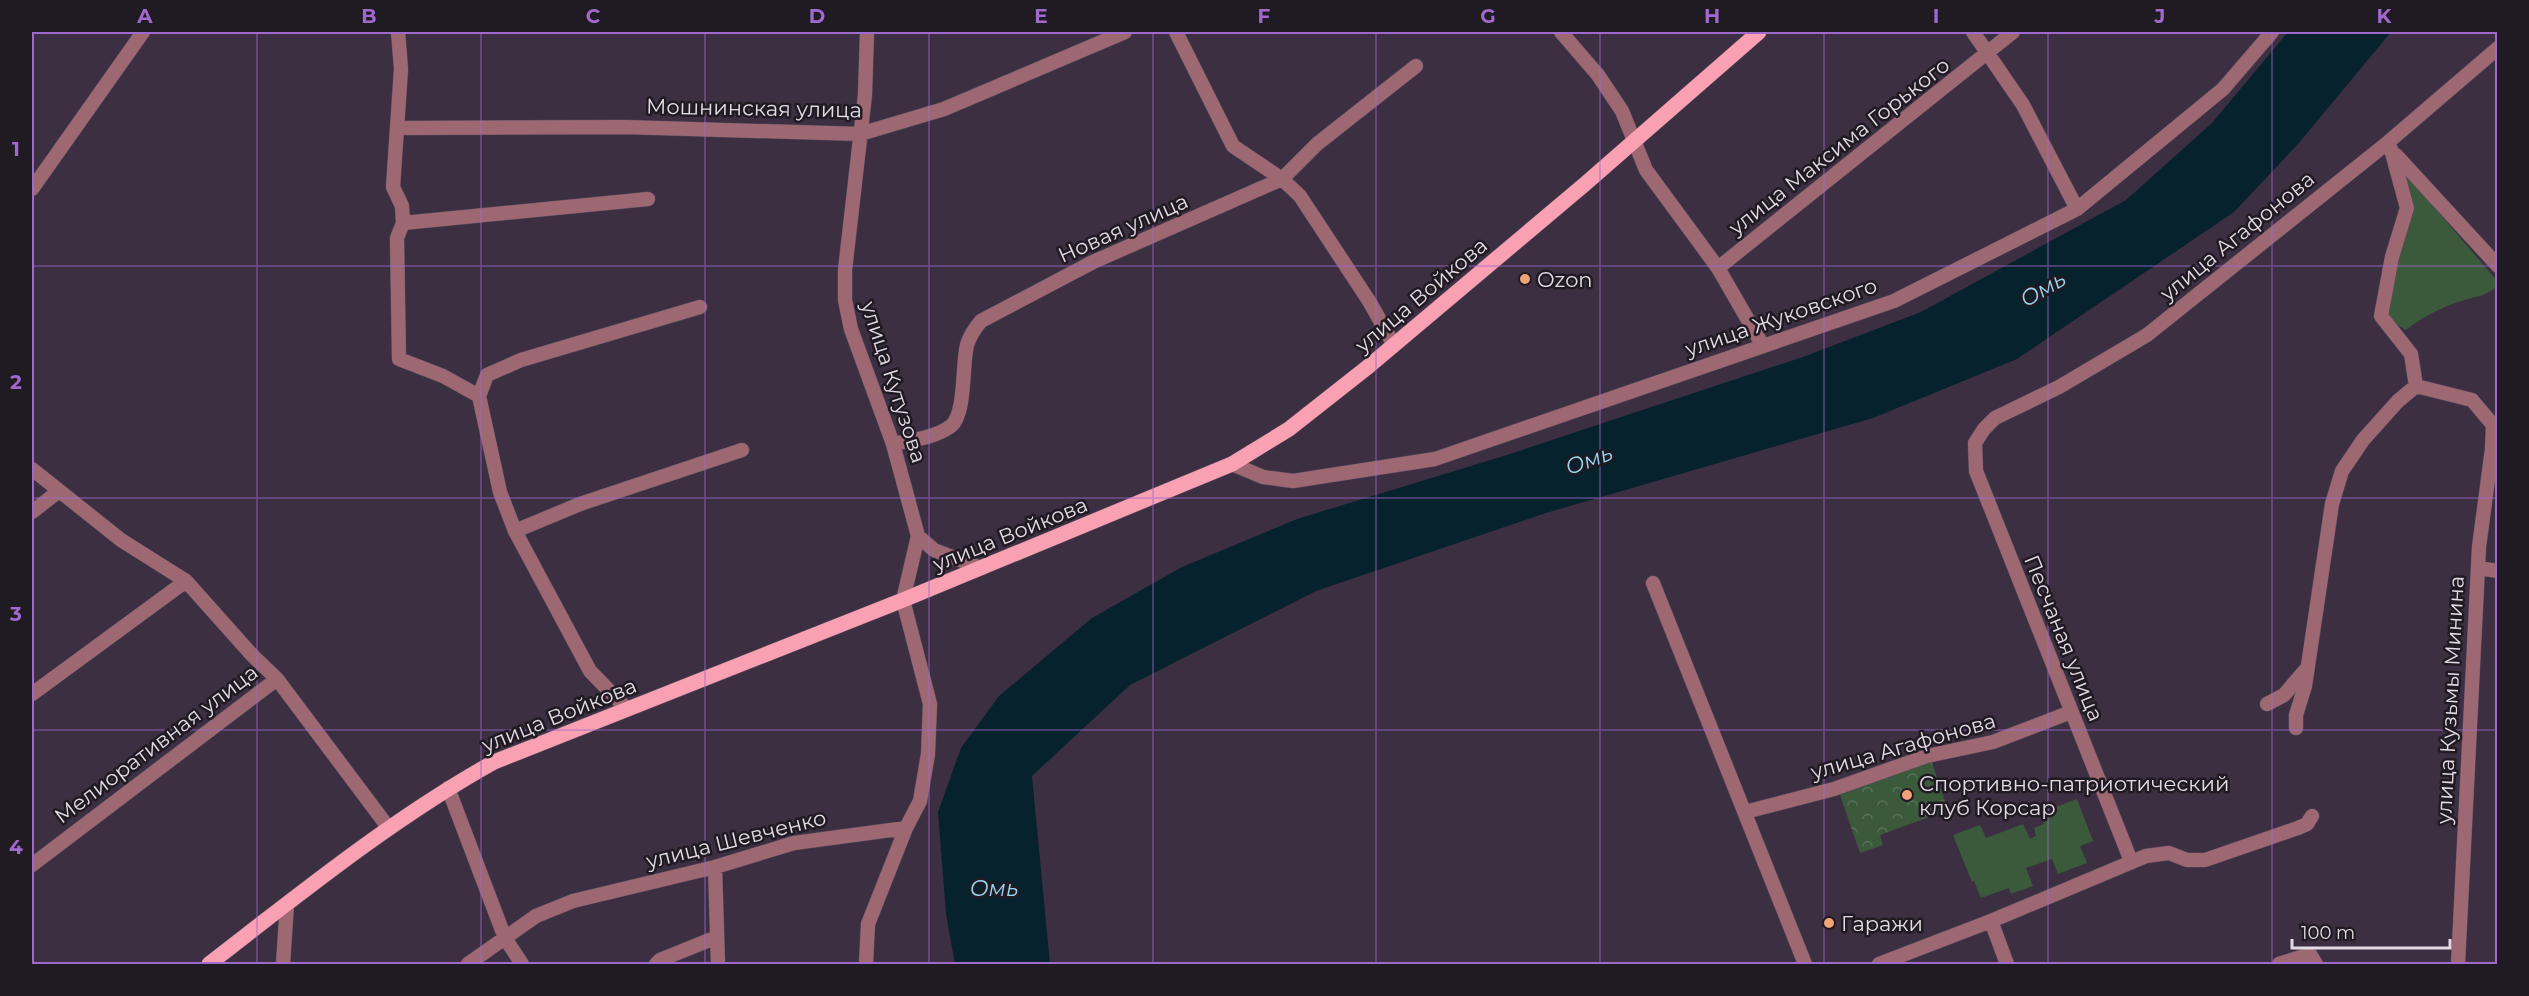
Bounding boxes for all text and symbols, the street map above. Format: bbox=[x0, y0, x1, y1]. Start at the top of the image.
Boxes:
text: A bbox=[136, 4, 153, 28]
text: B bbox=[361, 4, 377, 28]
text: C bbox=[586, 4, 601, 28]
text: D bbox=[809, 4, 825, 28]
text: E bbox=[1034, 4, 1048, 28]
text: F bbox=[1258, 4, 1271, 28]
text: G bbox=[1480, 4, 1496, 28]
text: H bbox=[1704, 4, 1720, 28]
text: I bbox=[1933, 4, 1939, 28]
text: J bbox=[2154, 4, 2165, 28]
text: K bbox=[2377, 4, 2393, 28]
street label: улица Максима Горького bbox=[1723, 52, 1954, 241]
street label: Мошнинская улица bbox=[646, 94, 862, 122]
text: 1 bbox=[12, 137, 20, 161]
street label: улица Агафонова bbox=[2154, 166, 2319, 307]
street label: Новая улица bbox=[1054, 188, 1192, 268]
street label: улица Войкова bbox=[1349, 232, 1492, 358]
water label: Омь bbox=[2015, 265, 2071, 313]
place label: Ozon bbox=[1537, 267, 1593, 292]
marker: Ozon bbox=[1518, 272, 1532, 286]
street label: улица Жуковского bbox=[1681, 272, 1880, 362]
street label: улица Кутузова bbox=[856, 297, 932, 466]
text: 2 bbox=[10, 370, 22, 394]
water label: Омь bbox=[1562, 439, 1616, 481]
street label: улица Войкова bbox=[928, 492, 1091, 577]
street label: Песчаная улица bbox=[2019, 551, 2109, 725]
street label: улица Кузьмы Минина bbox=[2431, 575, 2469, 826]
text: 3 bbox=[9, 602, 22, 626]
street label: Мелиоративная улица bbox=[49, 659, 263, 829]
street label: улица Войкова bbox=[477, 673, 640, 758]
street label: улица Агафонова bbox=[1807, 708, 1998, 785]
place label: Спортивно-патриотический клуб Корсар bbox=[1919, 771, 2229, 820]
marker: Спортивно-патриотический клуб Корсар bbox=[1900, 788, 1914, 802]
street label: улица Шевченко bbox=[642, 805, 829, 874]
text: 4 bbox=[9, 835, 23, 859]
water label: Омь bbox=[970, 875, 1018, 902]
place label: Гаражи bbox=[1841, 911, 1923, 936]
scale bar bbox=[2292, 912, 2450, 950]
marker: Гаражи bbox=[1822, 916, 1836, 930]
text: 100 m bbox=[2301, 922, 2355, 944]

